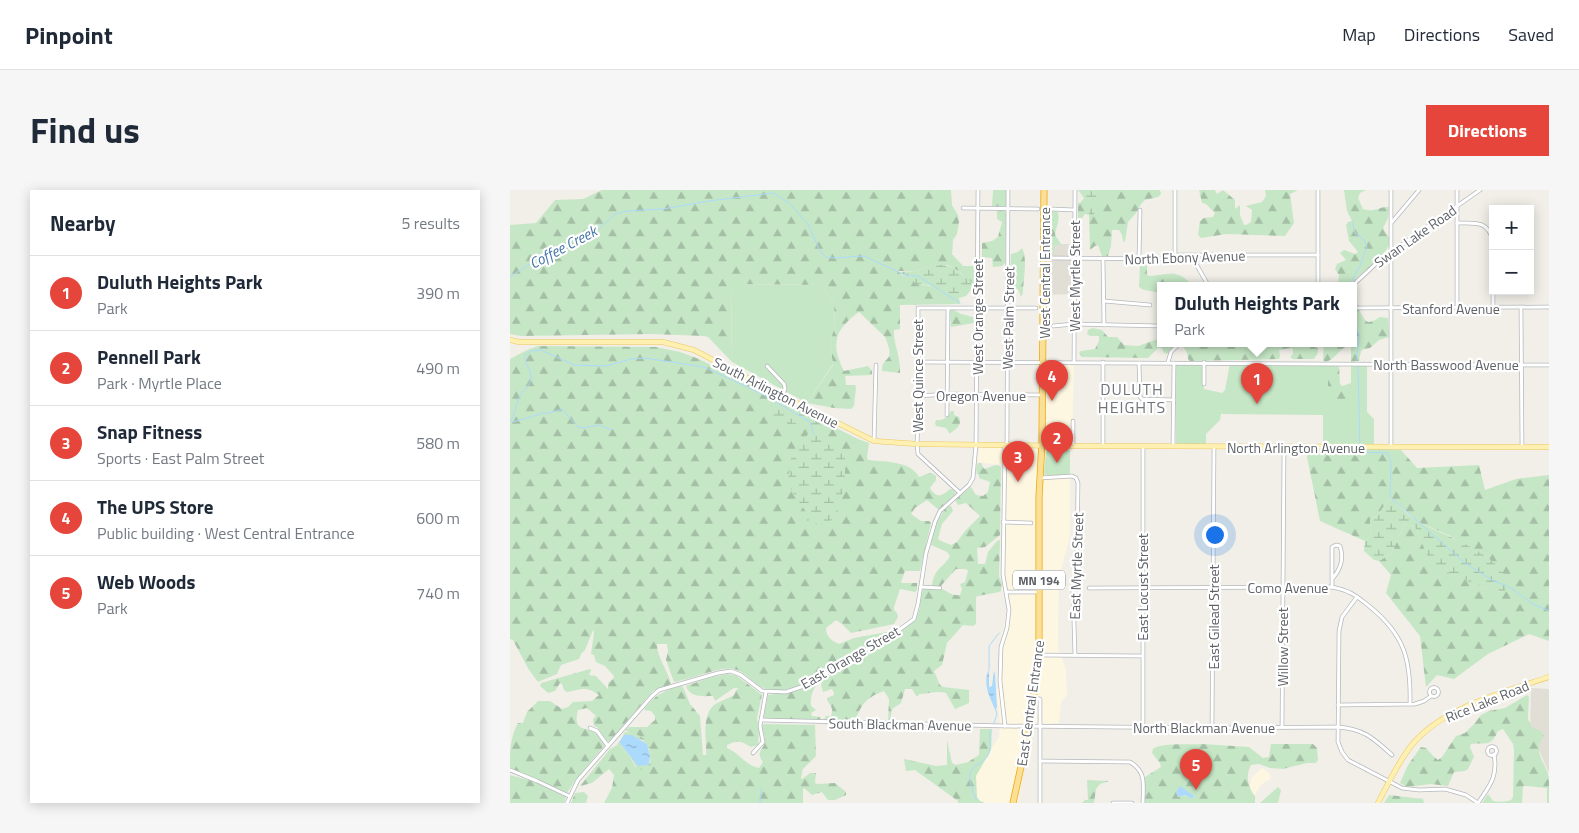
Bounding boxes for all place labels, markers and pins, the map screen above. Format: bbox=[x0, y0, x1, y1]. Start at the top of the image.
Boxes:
pin: 4 bbox=[1036, 360, 1068, 401]
pin: 1 bbox=[1241, 363, 1273, 404]
pin: 2 bbox=[1041, 422, 1073, 463]
pin: 3 bbox=[1002, 441, 1034, 482]
pin: 5 bbox=[1180, 749, 1212, 790]

